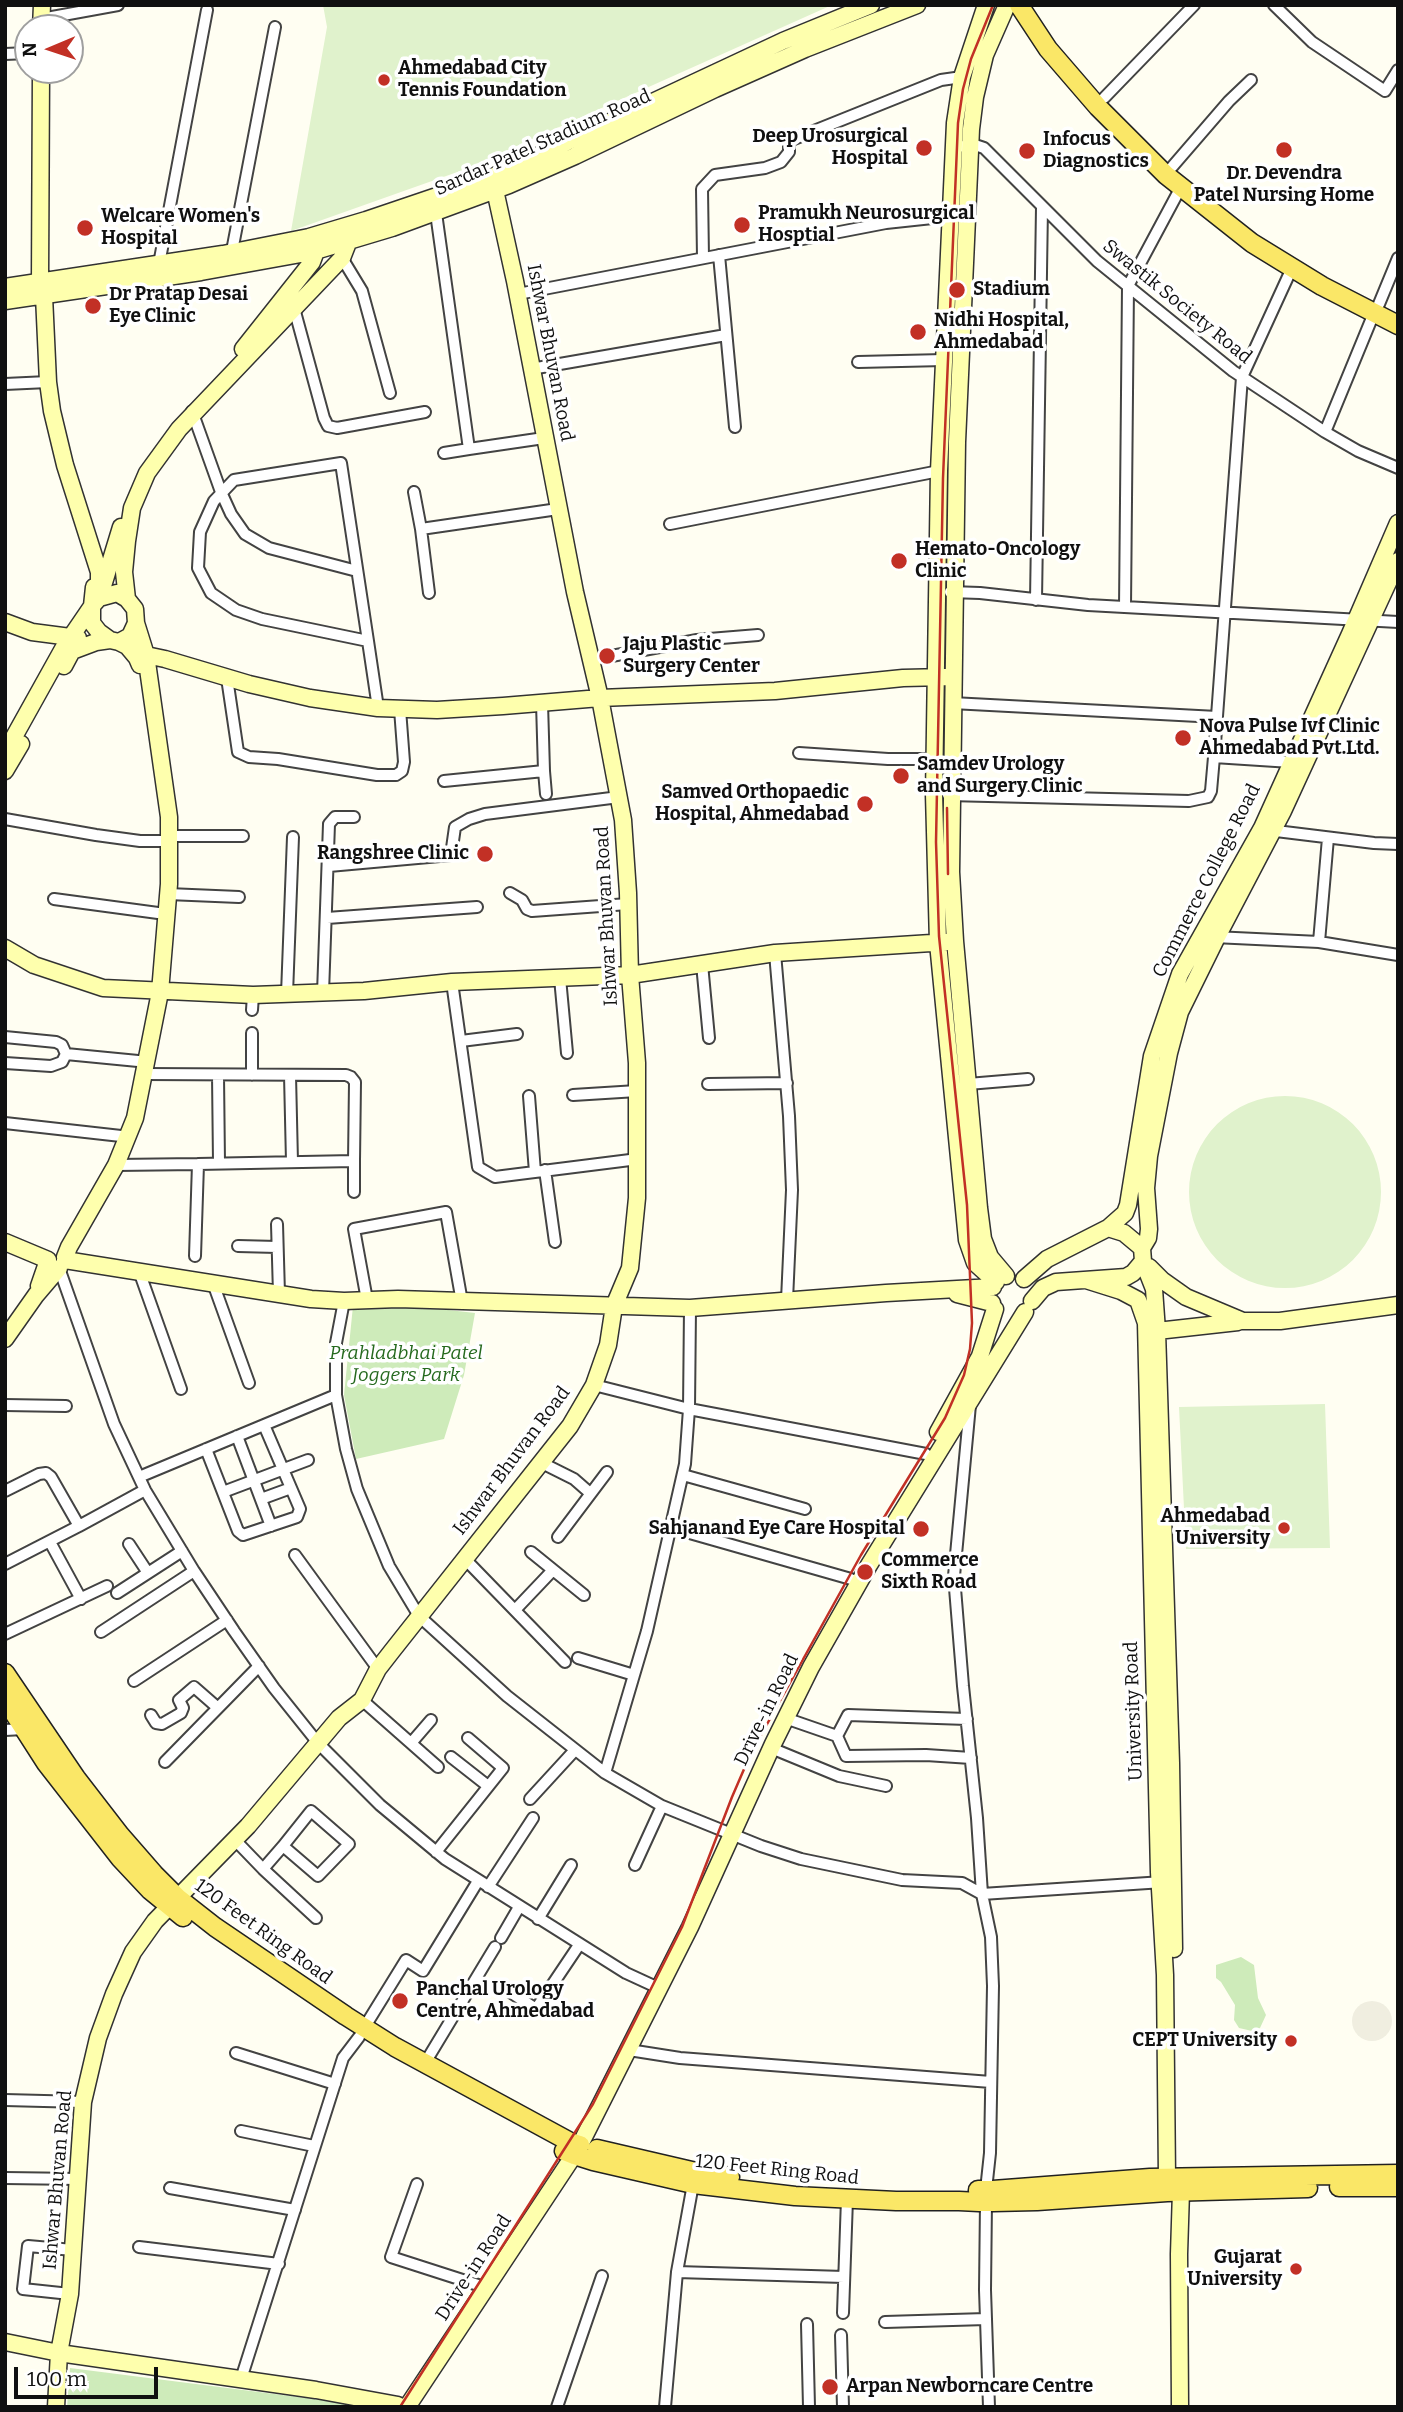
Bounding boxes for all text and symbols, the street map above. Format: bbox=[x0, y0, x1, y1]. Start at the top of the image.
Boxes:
north arrow bbox=[14, 14, 84, 84]
text: N bbox=[18, 42, 41, 57]
place label: Ahmedabad City Tennis Foundation bbox=[398, 58, 566, 102]
marker: Ahmedabad City Tennis Foundation bbox=[376, 72, 392, 88]
street label: Sardar Patel Stadium Road bbox=[431, 85, 655, 201]
place label: Deep Urosurgical Hospital bbox=[752, 126, 908, 170]
place label: Infocus Diagnostics bbox=[1043, 129, 1149, 173]
marker: Deep Urosurgical Hospital bbox=[914, 138, 934, 158]
marker: Dr. Devendra Patel Nursing Home bbox=[1274, 140, 1294, 160]
marker: Infocus Diagnostics bbox=[1017, 141, 1037, 161]
place label: Dr. Devendra Patel Nursing Home bbox=[1194, 163, 1374, 207]
place label: Pramukh Neurosurgical Hosptial bbox=[758, 203, 975, 247]
place label: Welcare Women's Hospital bbox=[101, 206, 260, 250]
marker: Pramukh Neurosurgical Hosptial bbox=[732, 215, 752, 235]
marker: Welcare Women's Hospital bbox=[75, 218, 95, 238]
street label: Swastik Society Road bbox=[1098, 235, 1256, 369]
street label: Ishwar Bhuvan Road bbox=[522, 262, 578, 444]
place label: Stadium bbox=[973, 279, 1050, 301]
marker: Stadium bbox=[947, 280, 967, 300]
place label: Dr Pratap Desai Eye Clinic bbox=[109, 284, 248, 328]
marker: Dr Pratap Desai Eye Clinic bbox=[83, 296, 103, 316]
place label: Nidhi Hospital, Ahmedabad bbox=[934, 310, 1069, 354]
marker: Nidhi Hospital, Ahmedabad bbox=[908, 322, 928, 342]
place label: Hemato-Oncology Clinic bbox=[915, 539, 1080, 583]
marker: Hemato-Oncology Clinic bbox=[889, 551, 909, 571]
place label: Jaju Plastic Surgery Center bbox=[623, 634, 760, 678]
marker: Jaju Plastic Surgery Center bbox=[597, 646, 617, 666]
place label: Nova Pulse Ivf Clinic Ahmedabad Pvt.Ltd. bbox=[1199, 716, 1380, 760]
marker: Nova Pulse Ivf Clinic Ahmedabad Pvt.Ltd. bbox=[1173, 728, 1193, 748]
place label: Samdev Urology and Surgery Clinic bbox=[917, 754, 1083, 798]
marker: Samdev Urology and Surgery Clinic bbox=[891, 766, 911, 786]
street label: Commerce College Road bbox=[1148, 780, 1266, 982]
place label: Samved Orthopaedic Hospital, Ahmedabad bbox=[655, 782, 849, 826]
marker: Samved Orthopaedic Hospital, Ahmedabad bbox=[855, 794, 875, 814]
street label: Ishwar Bhuvan Road bbox=[591, 825, 623, 1007]
place label: Rangshree Clinic bbox=[317, 843, 469, 865]
marker: Rangshree Clinic bbox=[475, 844, 495, 864]
park label: Prahladbhai Patel Joggers Park bbox=[329, 1343, 483, 1387]
street label: Ishwar Bhuvan Road bbox=[449, 1382, 575, 1540]
place label: Ahmedabad University bbox=[1161, 1506, 1270, 1550]
place label: Sahjanand Eye Care Hospital bbox=[648, 1518, 905, 1540]
marker: Sahjanand Eye Care Hospital bbox=[911, 1519, 931, 1539]
marker: Ahmedabad University bbox=[1276, 1520, 1292, 1536]
place label: Commerce Sixth Road bbox=[881, 1550, 979, 1594]
marker: Commerce Sixth Road bbox=[855, 1562, 875, 1582]
street label: University Road bbox=[1120, 1641, 1148, 1781]
street label: Drive-in Road bbox=[730, 1650, 804, 1770]
street label: 120 Feet Ring Road bbox=[190, 1874, 336, 1990]
place label: Panchal Urology Centre, Ahmedabad bbox=[416, 1979, 594, 2023]
marker: Panchal Urology Centre, Ahmedabad bbox=[390, 1991, 410, 2011]
place label: CEPT University bbox=[1132, 2030, 1277, 2052]
marker: CEPT University bbox=[1283, 2033, 1299, 2049]
street label: Ishwar Bhuvan Road bbox=[39, 2089, 77, 2271]
street label: 120 Feet Ring Road bbox=[694, 2150, 860, 2190]
street label: Drive-in Road bbox=[431, 2211, 517, 2325]
place label: Gujarat University bbox=[1187, 2247, 1282, 2291]
marker: Gujarat University bbox=[1288, 2261, 1304, 2277]
scale bar bbox=[18, 2352, 161, 2396]
text: 100 m bbox=[27, 2366, 87, 2392]
place label: Arpan Newborncare Centre bbox=[846, 2376, 1093, 2398]
marker: Arpan Newborncare Centre bbox=[820, 2377, 840, 2397]

